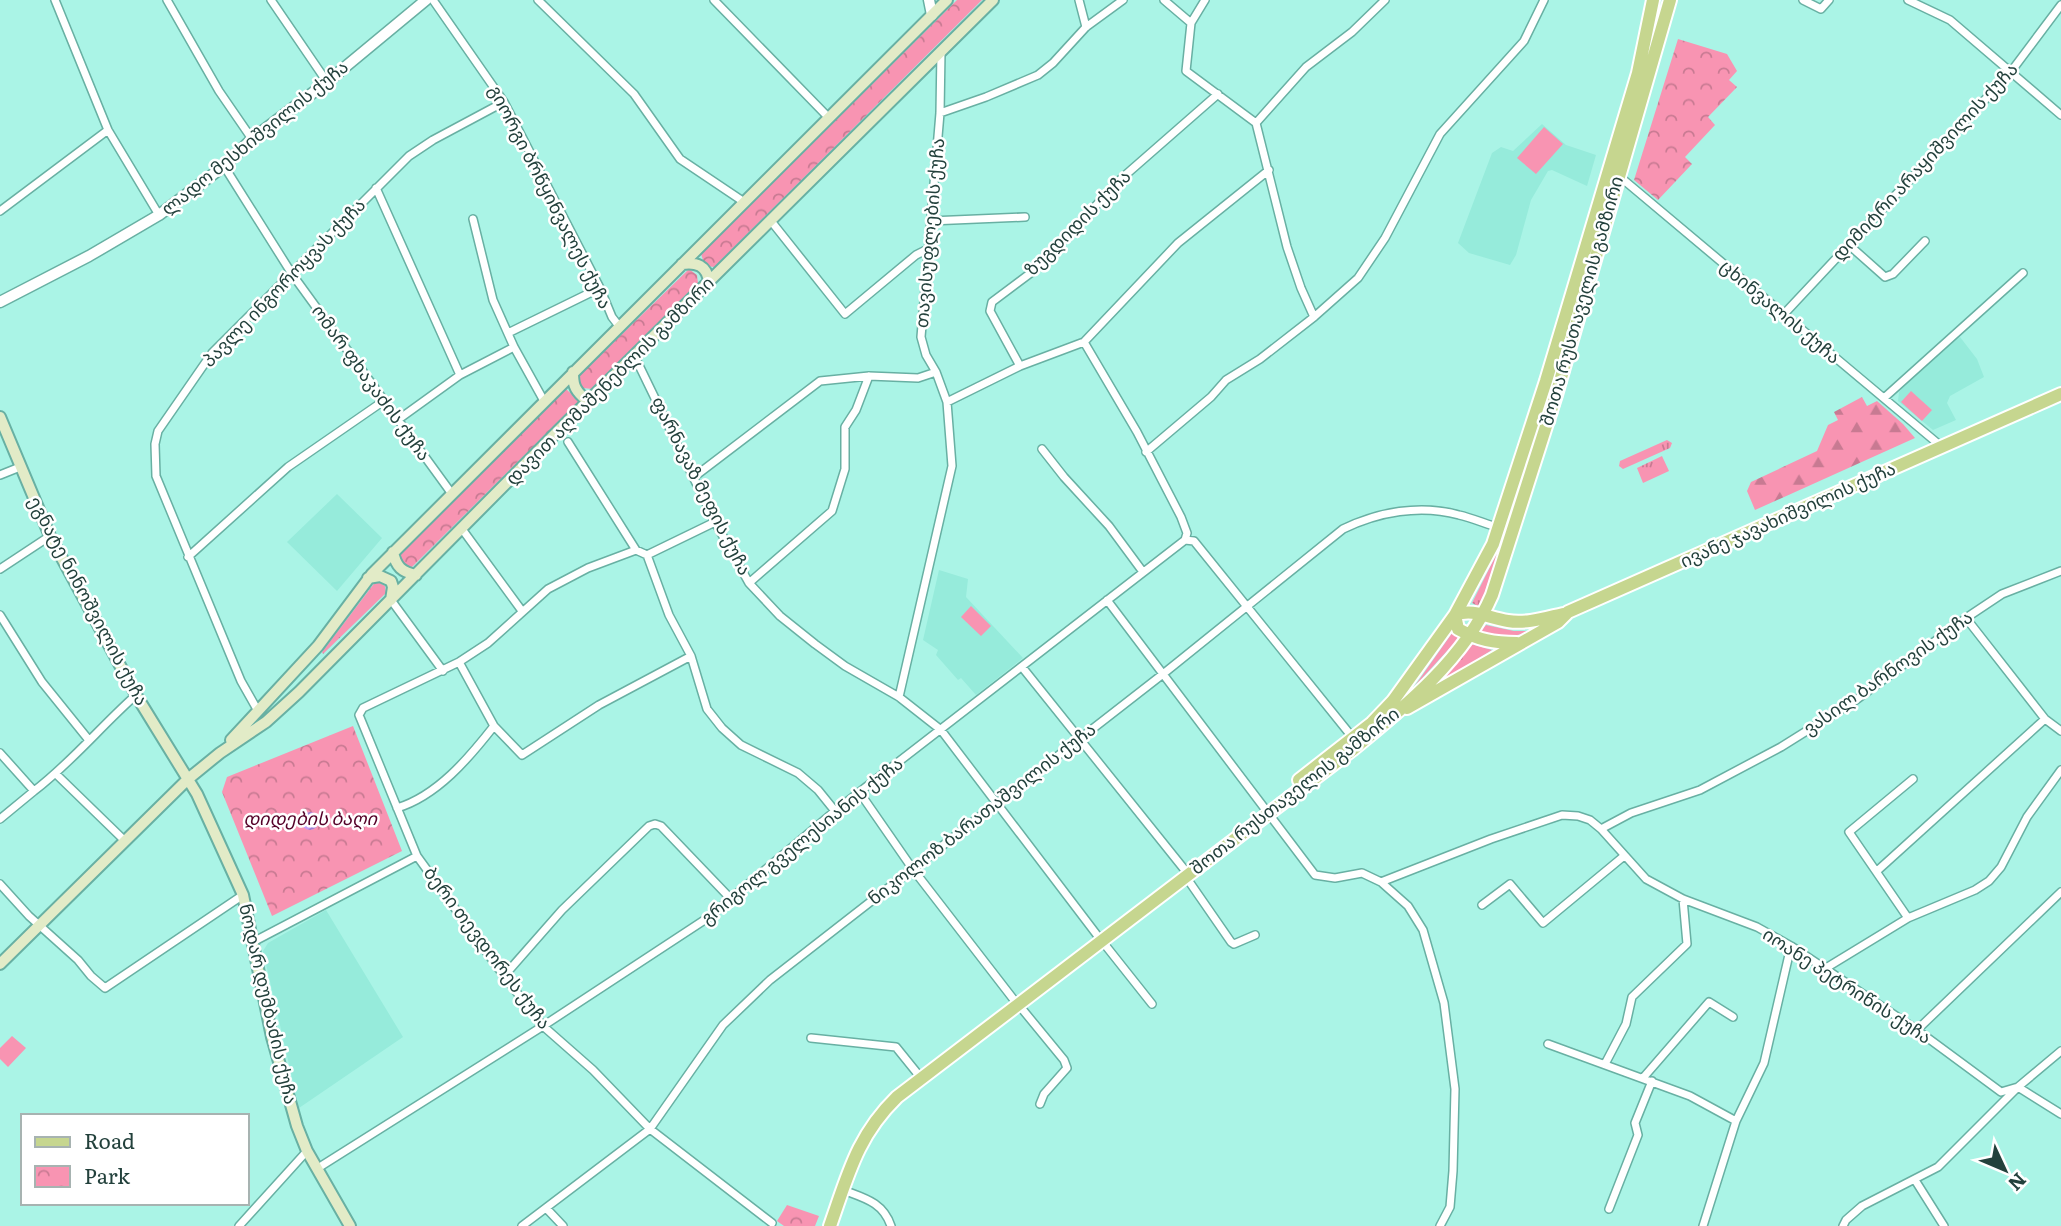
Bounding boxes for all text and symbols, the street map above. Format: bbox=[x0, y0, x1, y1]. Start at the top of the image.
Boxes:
street label: ლადო მესხიშვილის ქუჩა bbox=[155, 53, 354, 221]
street label: დიმიტრი არაყიშვილის ქუჩა bbox=[1825, 56, 2023, 266]
street label: გიორგი ბრწყინვალეს ქუჩა bbox=[483, 80, 620, 313]
street label: თავისუფლების ქუჩა bbox=[907, 137, 950, 329]
street label: ზუგდიდის ქუჩა bbox=[1018, 163, 1136, 281]
street label: შოთა რუსთაველის გამზირი bbox=[1532, 172, 1629, 429]
street label: პავლე ინგოროყვას ქუჩა bbox=[195, 191, 371, 372]
street label: ცხინვალის ქუჩა bbox=[1715, 252, 1847, 369]
street label: დავით აღმაშენებლის გამზირი bbox=[498, 269, 719, 490]
street label: ომარ ფხაკაძის ქუჩა bbox=[306, 298, 438, 466]
street label: ფარნავაზ მეფის ქუჩა bbox=[645, 391, 759, 579]
street label: ივანე ჯავახიშვილის ქუჩა bbox=[1675, 454, 1900, 573]
street label: ეგნატე ნინოშვილის ქუჩა bbox=[22, 491, 156, 710]
street label: ვასილ ბარნოვის ქუჩა bbox=[1797, 603, 1978, 741]
street label: შოთა რუსთაველის გამზირი bbox=[1184, 700, 1404, 880]
street label: ნიკოლოზ ბარათაშვილის ქუჩა bbox=[861, 715, 1101, 911]
street label: გრიგოლ გველესიანის ქუჩა bbox=[694, 750, 908, 930]
park label: დიდების ბაღი bbox=[243, 804, 377, 831]
street label: ბერი თევდორეს ქუჩა bbox=[418, 860, 558, 1034]
street label: ნოდარ დუმბაძის ქუჩა bbox=[233, 901, 306, 1107]
street label: იოანე პეტრიწის ქუჩა bbox=[1758, 920, 1938, 1050]
legend bbox=[21, 1114, 248, 1205]
text: Road bbox=[84, 1124, 135, 1155]
north arrow bbox=[1970, 1135, 2040, 1205]
text: Park bbox=[84, 1159, 130, 1190]
text: N bbox=[2002, 1167, 2034, 1198]

